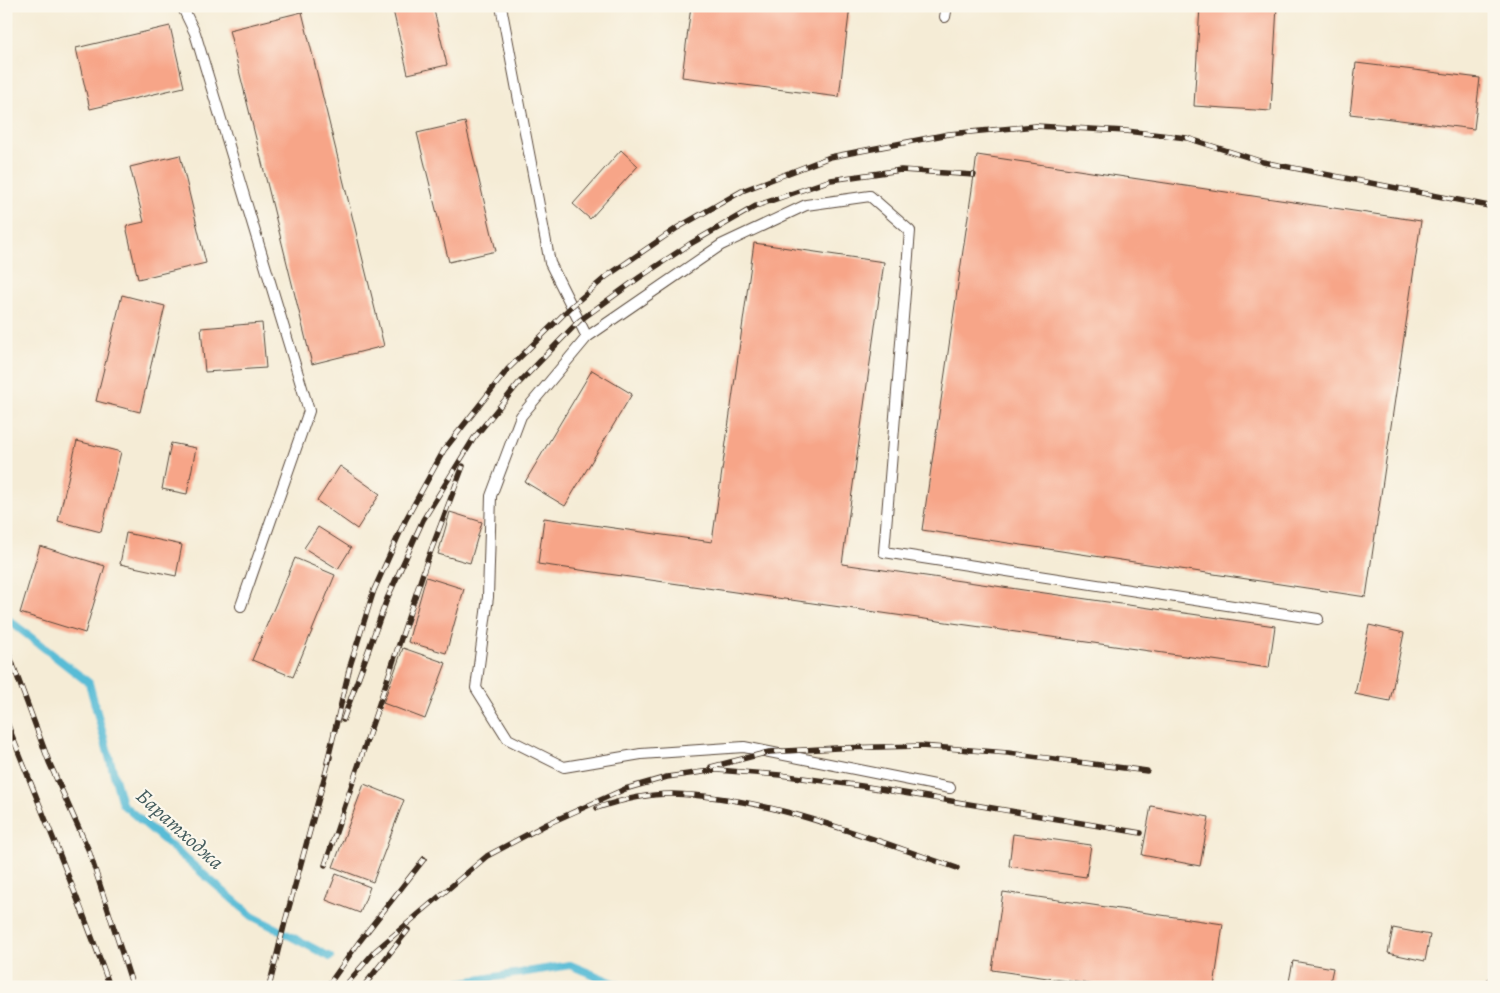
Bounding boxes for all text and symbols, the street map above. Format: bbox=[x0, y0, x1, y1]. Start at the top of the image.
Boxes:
water label: Баратходжа bbox=[130, 782, 230, 876]

